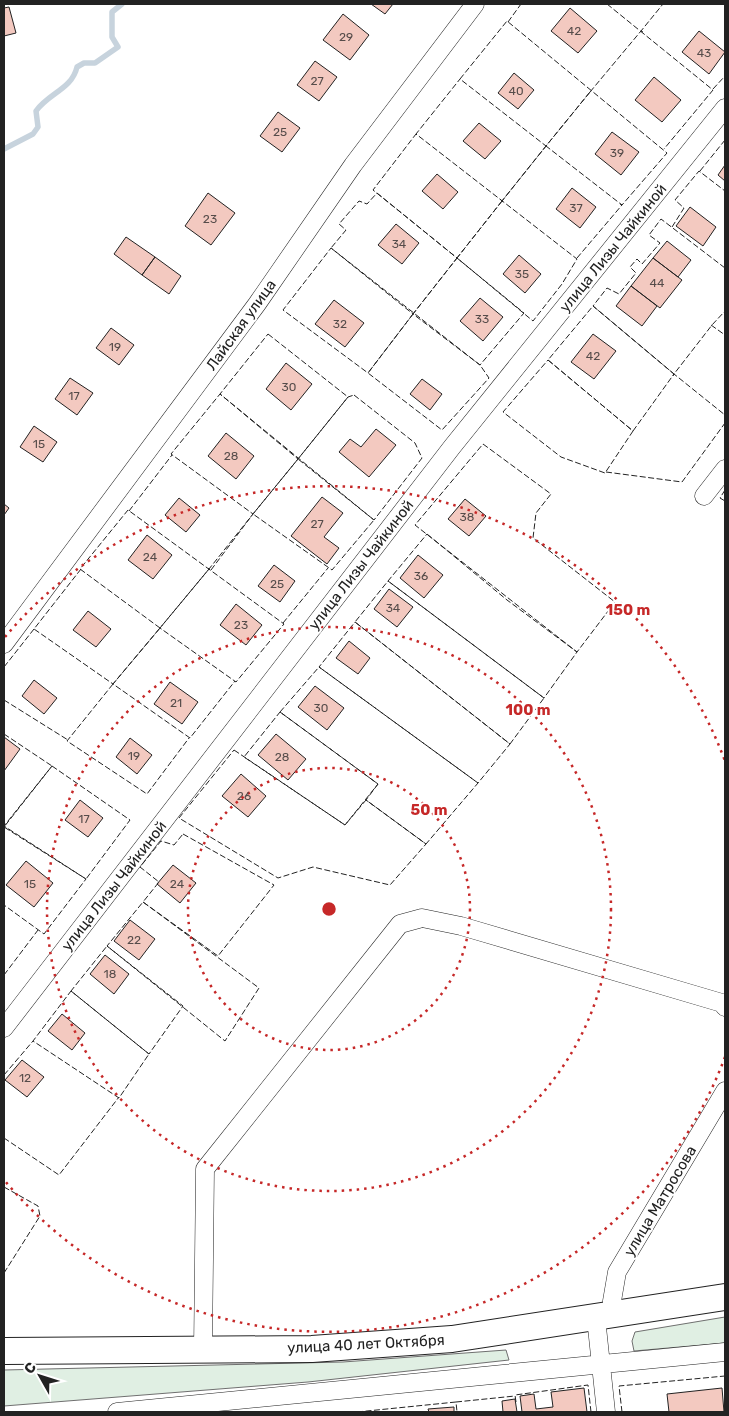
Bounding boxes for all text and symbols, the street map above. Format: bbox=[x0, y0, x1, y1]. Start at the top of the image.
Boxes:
house number: 42 bbox=[567, 24, 581, 38]
house number: 29 bbox=[339, 30, 353, 44]
house number: 43 bbox=[697, 46, 711, 60]
house number: 27 bbox=[310, 74, 324, 88]
house number: 40 bbox=[508, 84, 524, 98]
house number: 25 bbox=[273, 125, 287, 139]
house number: 39 bbox=[610, 146, 624, 160]
street label: улица Лизы Чайкиной bbox=[556, 180, 670, 316]
house number: 37 bbox=[569, 201, 583, 215]
house number: 23 bbox=[203, 212, 217, 226]
house number: 34 bbox=[392, 237, 407, 251]
house number: 35 bbox=[515, 267, 529, 281]
street label: Лайская улица bbox=[202, 276, 280, 374]
house number: 44 bbox=[650, 276, 665, 290]
house number: 33 bbox=[475, 312, 489, 326]
house number: 32 bbox=[333, 317, 347, 331]
house number: 19 bbox=[109, 340, 121, 354]
house number: 42 bbox=[586, 349, 600, 363]
house number: 30 bbox=[282, 380, 296, 394]
house number: 17 bbox=[68, 389, 80, 403]
house number: 15 bbox=[33, 437, 45, 451]
house number: 28 bbox=[224, 449, 238, 463]
street label: улица Лизы Чайкиной bbox=[305, 496, 417, 634]
house number: 38 bbox=[460, 510, 474, 524]
house number: 27 bbox=[310, 517, 324, 531]
house number: 24 bbox=[143, 550, 158, 564]
house number: 36 bbox=[414, 569, 428, 583]
house number: 25 bbox=[270, 577, 284, 591]
house number: 34 bbox=[386, 601, 401, 615]
text: 150 m bbox=[606, 601, 650, 619]
house number: 23 bbox=[234, 618, 248, 632]
house number: 21 bbox=[170, 696, 182, 710]
house number: 30 bbox=[314, 701, 328, 715]
text: 100 m bbox=[506, 701, 550, 719]
house number: 19 bbox=[128, 749, 140, 763]
house number: 28 bbox=[275, 750, 289, 764]
house number: 26 bbox=[237, 789, 251, 803]
text: 50 m bbox=[411, 801, 447, 819]
house number: 17 bbox=[78, 812, 90, 826]
street label: улица Лизы Чайкиной bbox=[58, 817, 170, 955]
house number: 15 bbox=[24, 877, 36, 891]
house number: 24 bbox=[170, 877, 185, 891]
centre of rings bbox=[320, 900, 338, 918]
house number: 22 bbox=[127, 933, 141, 947]
house number: 18 bbox=[104, 967, 116, 981]
house number: 12 bbox=[19, 1071, 31, 1085]
street label: улица Матросова bbox=[620, 1142, 700, 1260]
street label: улица 40 лет Октября bbox=[287, 1331, 445, 1357]
north arrow bbox=[15, 1351, 65, 1401]
text: С bbox=[21, 1359, 40, 1377]

